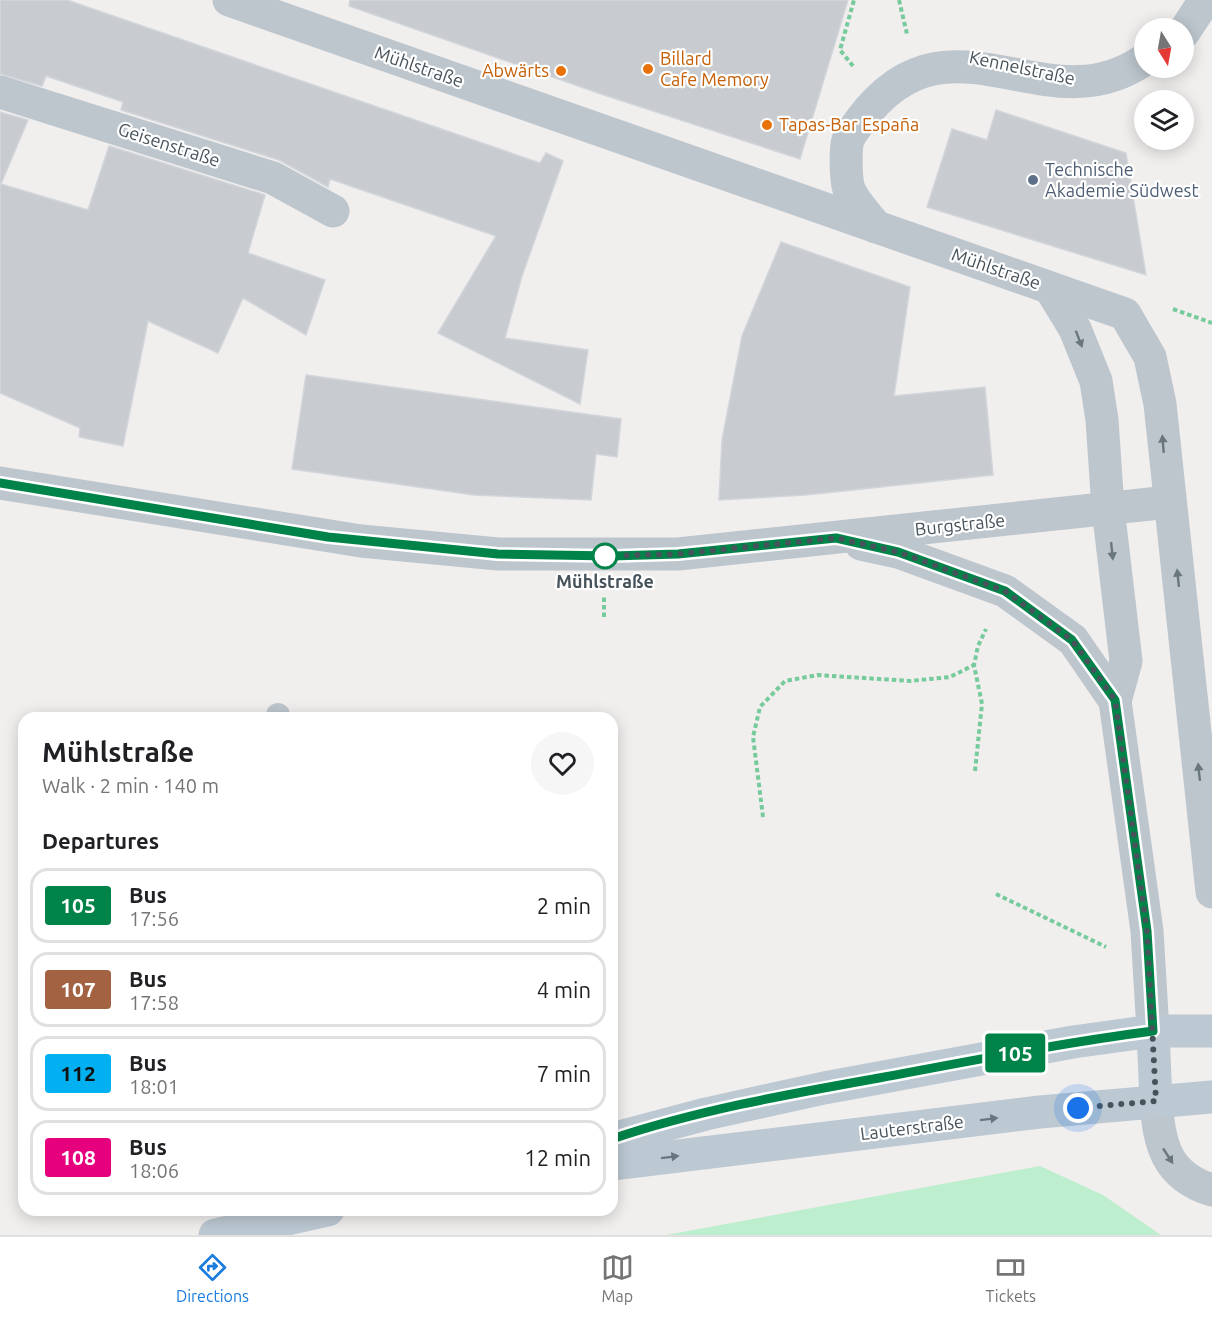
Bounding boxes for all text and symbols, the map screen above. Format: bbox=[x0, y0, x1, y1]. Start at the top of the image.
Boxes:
north arrow bbox=[1134, 18, 1194, 78]
map controls bbox=[1134, 18, 1194, 150]
street label: Mühlstraße bbox=[372, 42, 466, 91]
street label: Kennelstraße bbox=[967, 46, 1077, 88]
place label: Billard Cafe Memory bbox=[660, 48, 769, 89]
place label: Abwärts bbox=[482, 60, 549, 80]
marker: Billard Cafe Memory bbox=[641, 62, 655, 76]
marker: Abwärts bbox=[554, 64, 568, 78]
button: layers bbox=[1134, 90, 1194, 150]
place label: Tapas-Bar España bbox=[779, 114, 919, 134]
street label: Geisenstraße bbox=[116, 118, 223, 170]
marker: Tapas-Bar España bbox=[760, 118, 774, 132]
place label: Technische Akademie Südwest bbox=[1045, 159, 1198, 200]
marker: Technische Akademie Südwest bbox=[1026, 173, 1040, 187]
street label: Mühlstraße bbox=[949, 244, 1043, 293]
one-way arrow bbox=[1075, 330, 1084, 348]
one-way arrow bbox=[1159, 435, 1168, 454]
street label: Burgstraße bbox=[914, 509, 1006, 539]
one-way arrow bbox=[1107, 541, 1117, 560]
marker: Mühlstraße bbox=[592, 543, 618, 569]
one-way arrow bbox=[1173, 568, 1183, 587]
place label: Mühlstraße bbox=[556, 571, 654, 591]
button: heart bbox=[531, 732, 594, 795]
text: Mühlstraße bbox=[42, 736, 194, 767]
one-way arrow bbox=[1194, 762, 1204, 781]
text: Walk · 2 min · 140 m bbox=[42, 774, 219, 797]
text: Departures bbox=[42, 828, 159, 853]
text: Bus bbox=[129, 882, 167, 907]
text: 105 bbox=[60, 893, 96, 917]
text: 2 min bbox=[537, 893, 591, 918]
text: 17:56 bbox=[129, 907, 179, 930]
text: Bus bbox=[129, 966, 167, 991]
text: 107 bbox=[60, 977, 96, 1001]
text: 4 min bbox=[537, 977, 591, 1002]
text: 17:58 bbox=[129, 991, 179, 1014]
line badge: 105 bbox=[980, 1034, 1050, 1072]
text: 105 bbox=[997, 1041, 1033, 1065]
text: Bus bbox=[129, 1050, 167, 1075]
text: 112 bbox=[60, 1061, 96, 1085]
text: 7 min bbox=[537, 1061, 591, 1086]
text: 18:01 bbox=[129, 1075, 179, 1098]
your location bbox=[1063, 1093, 1093, 1123]
street label: Lauterstraße bbox=[859, 1111, 965, 1143]
one-way arrow bbox=[979, 1114, 998, 1123]
text: Bus bbox=[129, 1134, 167, 1159]
text: 108 bbox=[60, 1145, 96, 1169]
text: 12 min bbox=[524, 1145, 591, 1170]
one-way arrow bbox=[1162, 1148, 1173, 1165]
one-way arrow bbox=[661, 1152, 680, 1162]
text: 18:06 bbox=[129, 1159, 179, 1182]
tab: Directions bbox=[176, 1251, 249, 1305]
tab: Map bbox=[601, 1251, 634, 1305]
tab: Tickets bbox=[986, 1251, 1036, 1305]

